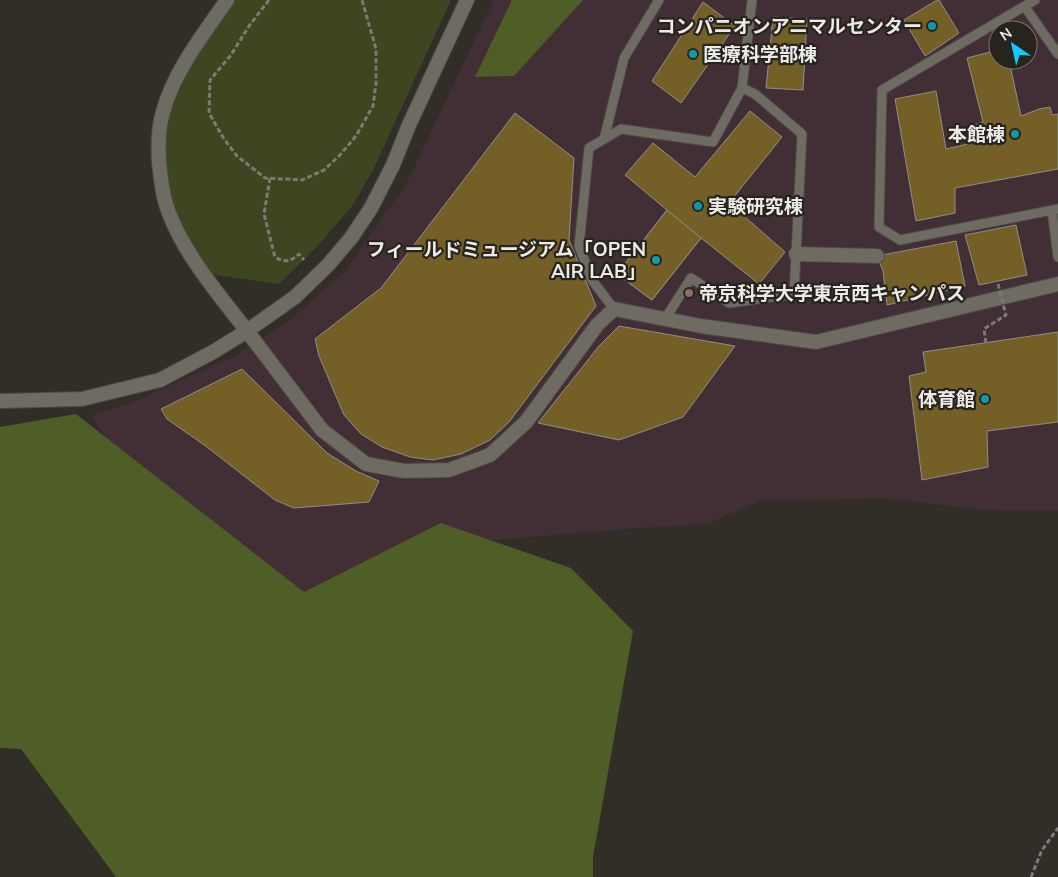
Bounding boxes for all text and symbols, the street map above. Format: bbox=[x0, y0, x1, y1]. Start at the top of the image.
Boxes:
place label: コンパニオンアニマルセンター bbox=[656, 14, 922, 38]
marker: コンパニオンアニマルセンター bbox=[926, 20, 938, 32]
north arrow bbox=[988, 20, 1038, 70]
text: N bbox=[996, 24, 1015, 45]
place label: 医療科学部棟 bbox=[703, 42, 817, 66]
marker: 医療科学部棟 bbox=[687, 48, 699, 60]
place label: 本館棟 bbox=[948, 122, 1005, 146]
marker: 本館棟 bbox=[1009, 128, 1021, 140]
place label: 実験研究棟 bbox=[708, 194, 803, 218]
marker: 実験研究棟 bbox=[692, 200, 704, 212]
place label: フィールドミュージアム「OPEN AIR LAB」 bbox=[367, 237, 646, 283]
marker: フィールドミュージアム「OPEN AIR LAB」 bbox=[650, 254, 662, 266]
place label: 帝京科学大学東京西キャンパス bbox=[699, 281, 965, 305]
marker: 帝京科学大学東京西キャンパス bbox=[683, 287, 695, 299]
place label: 体育館 bbox=[918, 387, 975, 411]
marker: 体育館 bbox=[979, 393, 991, 405]

